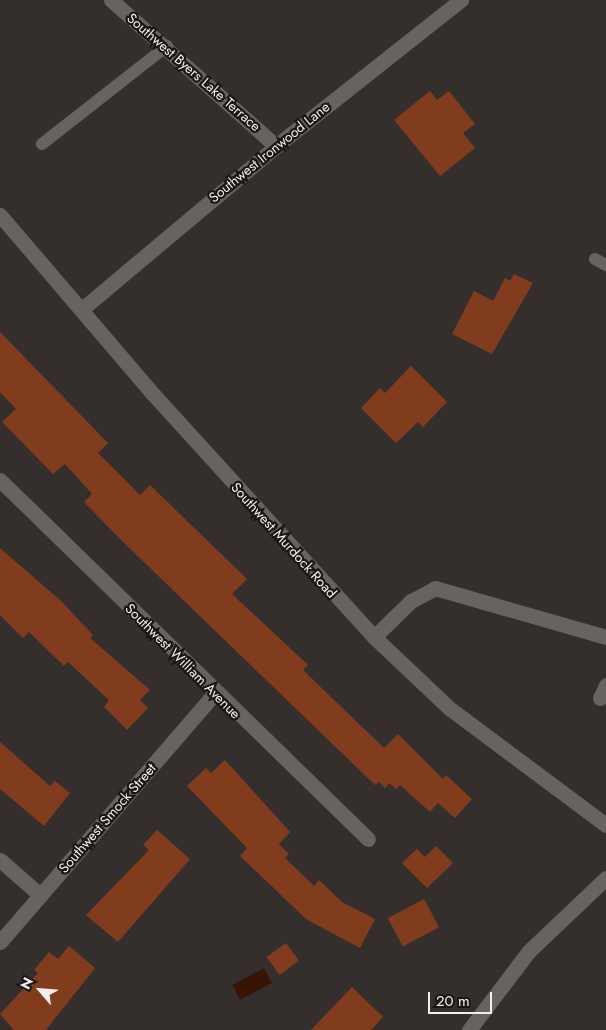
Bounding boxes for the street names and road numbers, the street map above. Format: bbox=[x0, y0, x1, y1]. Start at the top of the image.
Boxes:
street label: Southwest Byers Lake Terrace bbox=[124, 9, 264, 135]
street label: Southwest Ironwood Lane bbox=[205, 98, 333, 206]
street label: Southwest Murdock Road bbox=[228, 479, 340, 601]
street label: Southwest William Avenue bbox=[122, 600, 244, 722]
street label: Southwest Smock Street bbox=[55, 760, 159, 876]

